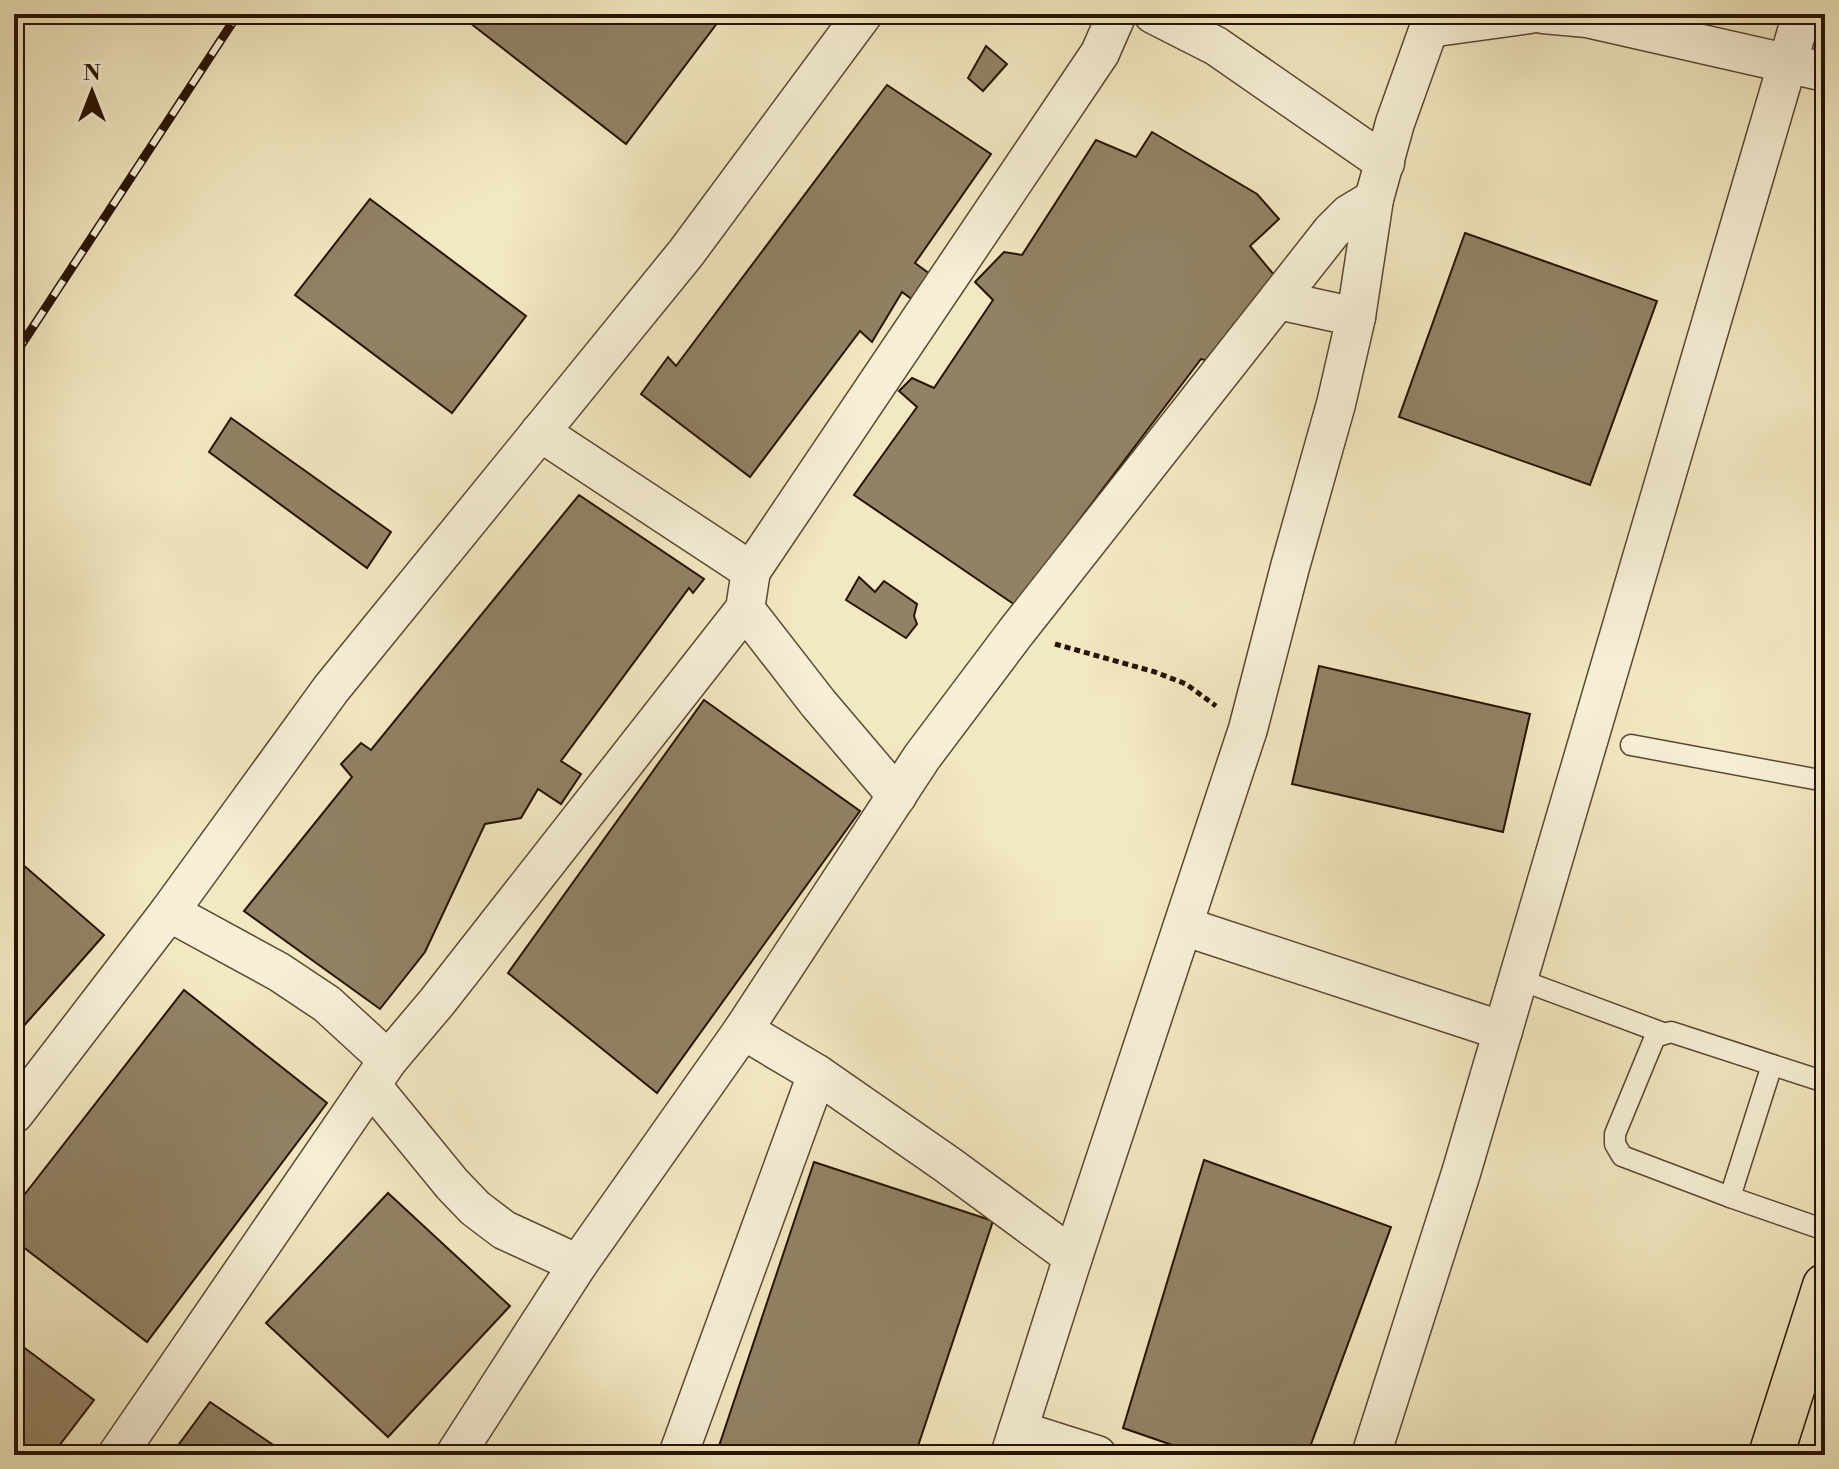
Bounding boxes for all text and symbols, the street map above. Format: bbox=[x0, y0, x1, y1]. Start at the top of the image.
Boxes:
north arrow bbox=[52, 52, 132, 132]
text: N bbox=[83, 60, 101, 87]

